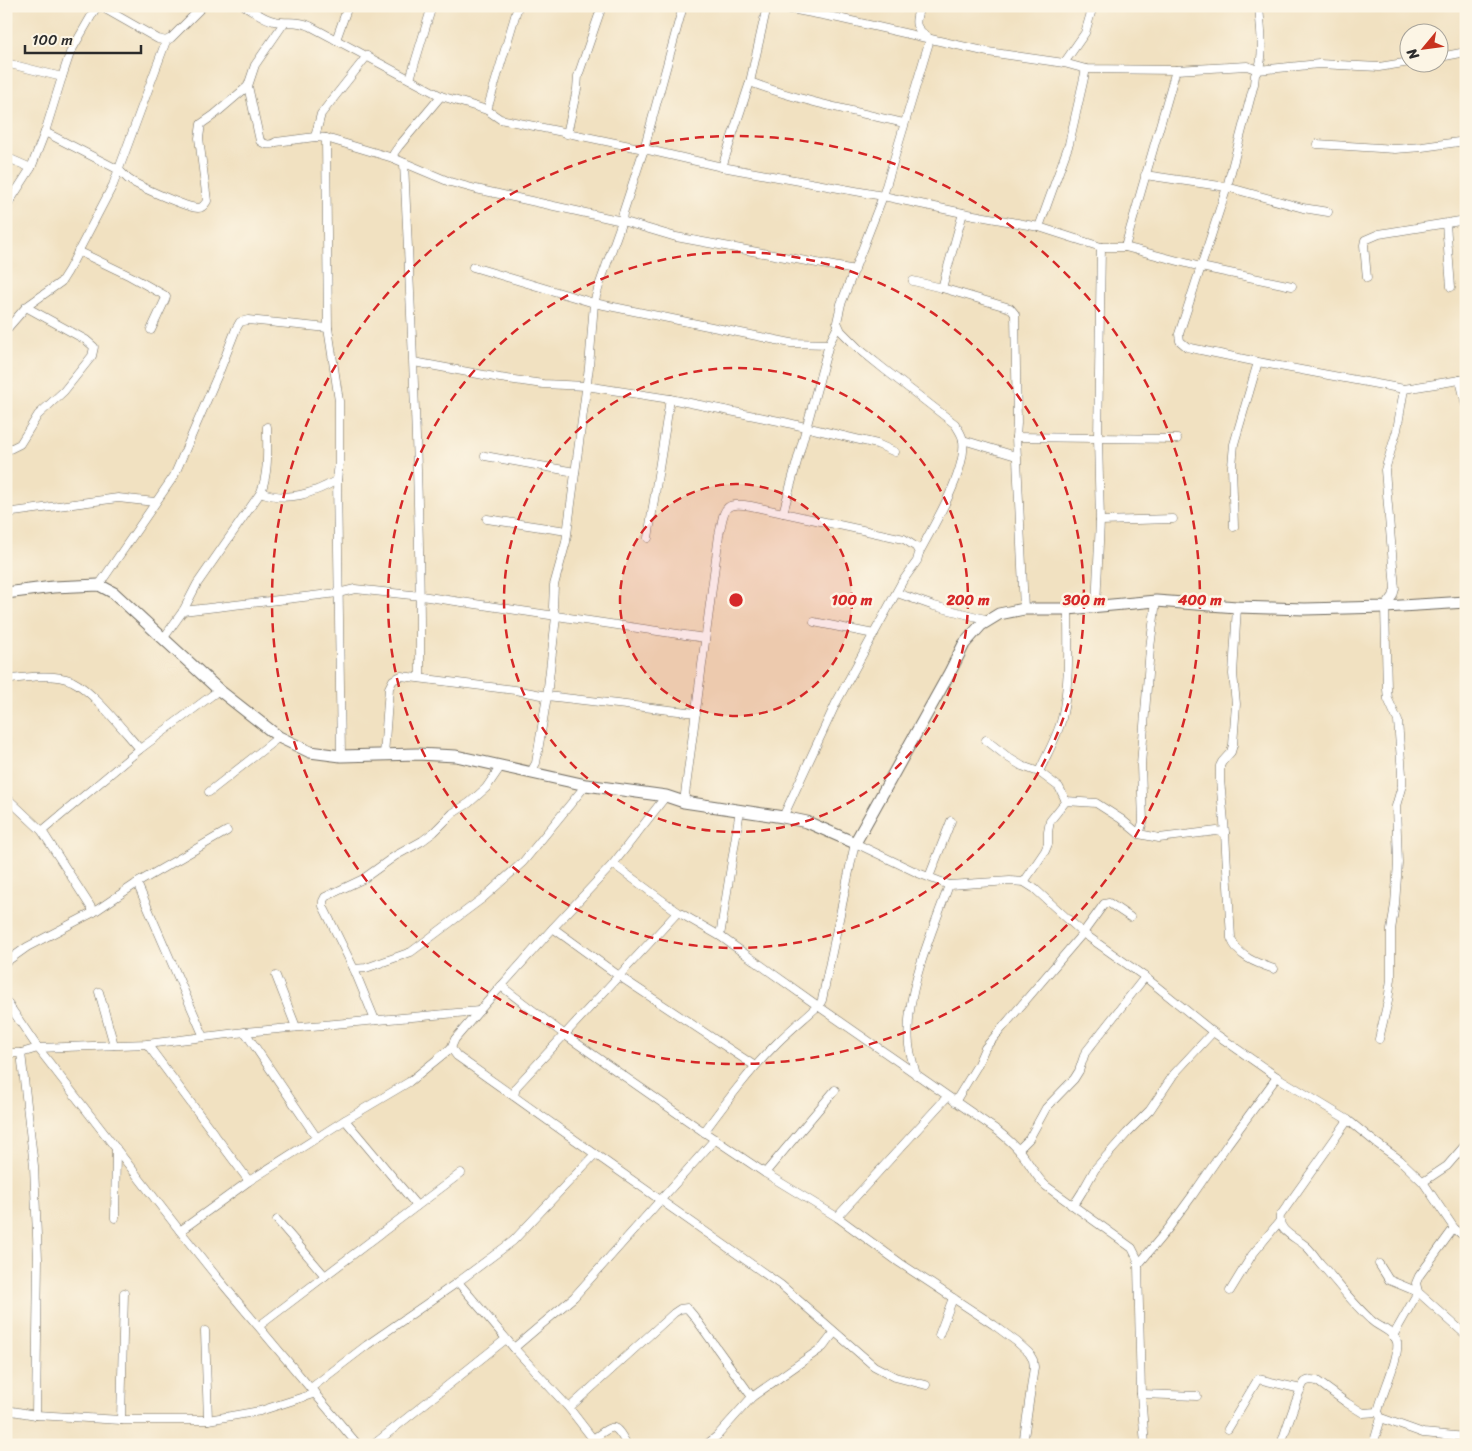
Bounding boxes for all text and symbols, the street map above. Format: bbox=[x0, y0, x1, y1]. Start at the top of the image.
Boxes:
scale bar bbox=[25, 22, 141, 54]
north arrow bbox=[1400, 22, 1450, 72]
text: 100 m bbox=[32, 27, 73, 53]
text: N bbox=[1400, 43, 1427, 65]
text: 100 m bbox=[832, 587, 873, 613]
text: 200 m bbox=[945, 587, 990, 613]
text: 300 m bbox=[1062, 587, 1106, 613]
text: 400 m bbox=[1177, 587, 1222, 613]
centre of rings bbox=[727, 591, 745, 609]

